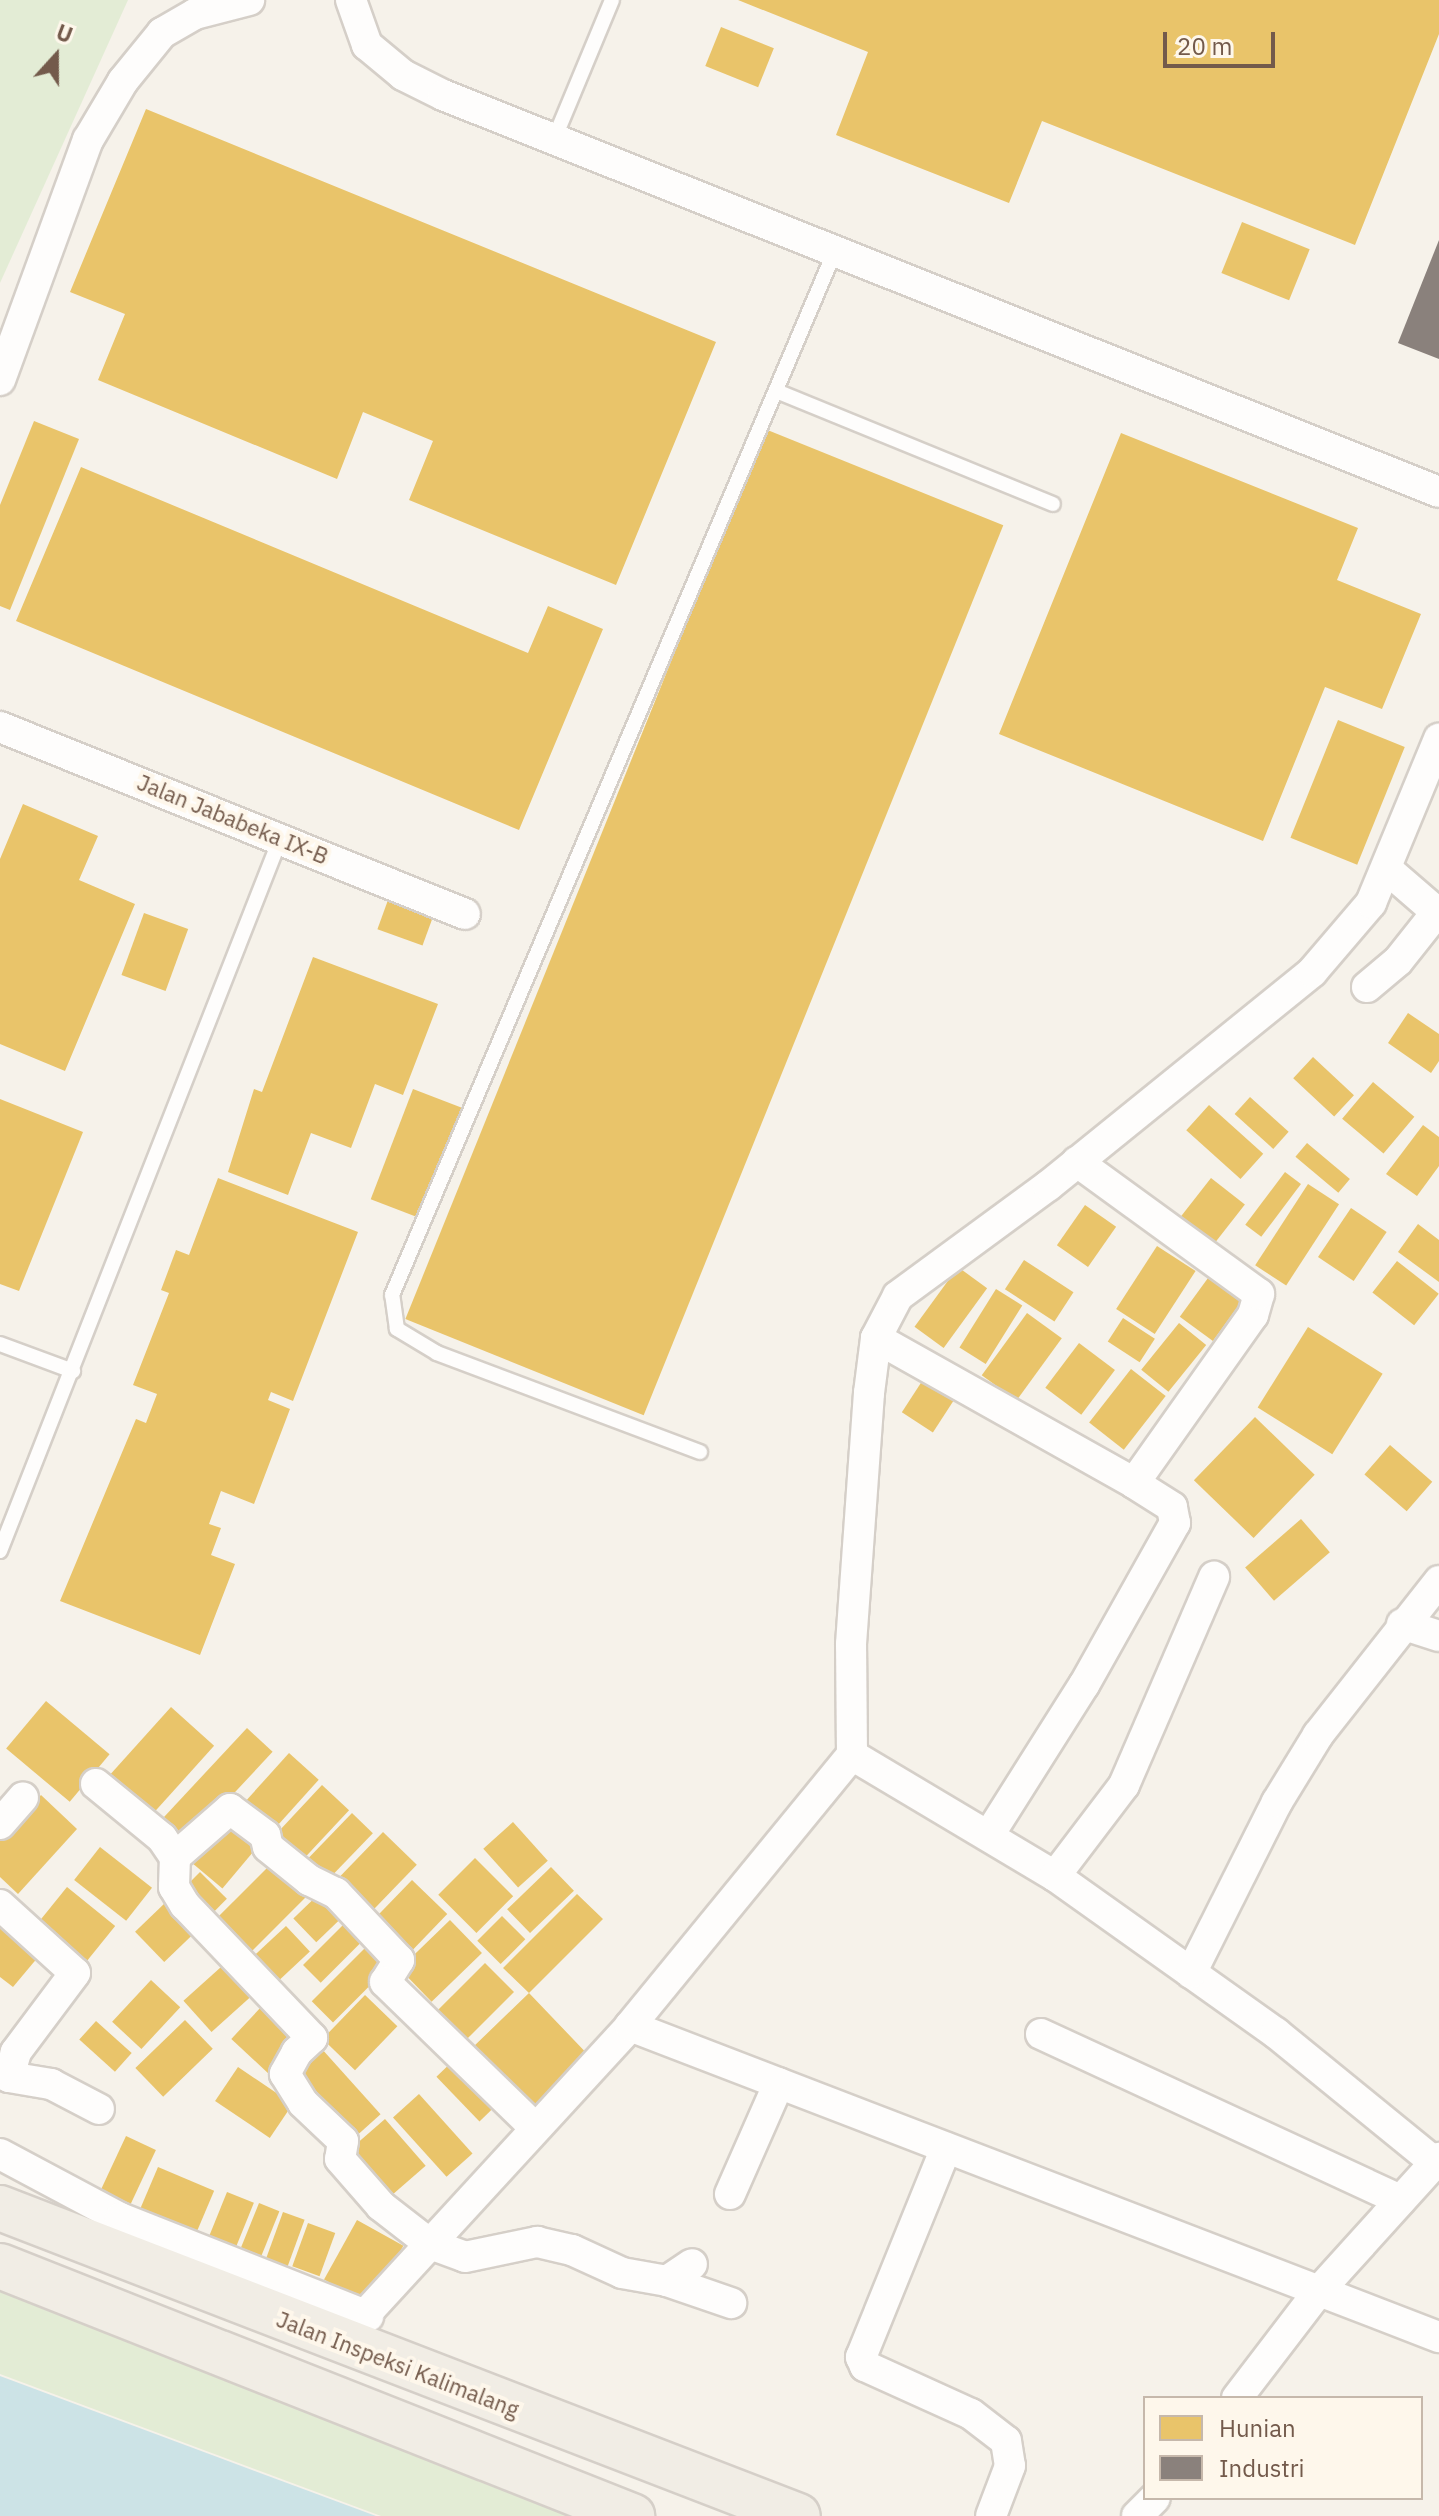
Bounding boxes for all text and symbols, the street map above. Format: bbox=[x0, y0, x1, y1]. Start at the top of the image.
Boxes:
north arrow bbox=[16, 16, 96, 96]
scale bar bbox=[1167, 16, 1279, 66]
text: U bbox=[52, 17, 77, 49]
text: 20 m bbox=[1177, 30, 1232, 62]
street label: Jalan Jababeka IX-B bbox=[134, 769, 332, 869]
street label: Jalan Inspeksi Kalimalang bbox=[273, 2306, 523, 2422]
legend bbox=[1143, 2396, 1423, 2500]
text: Hunian bbox=[1219, 2412, 1296, 2444]
text: Industri bbox=[1219, 2452, 1305, 2484]

